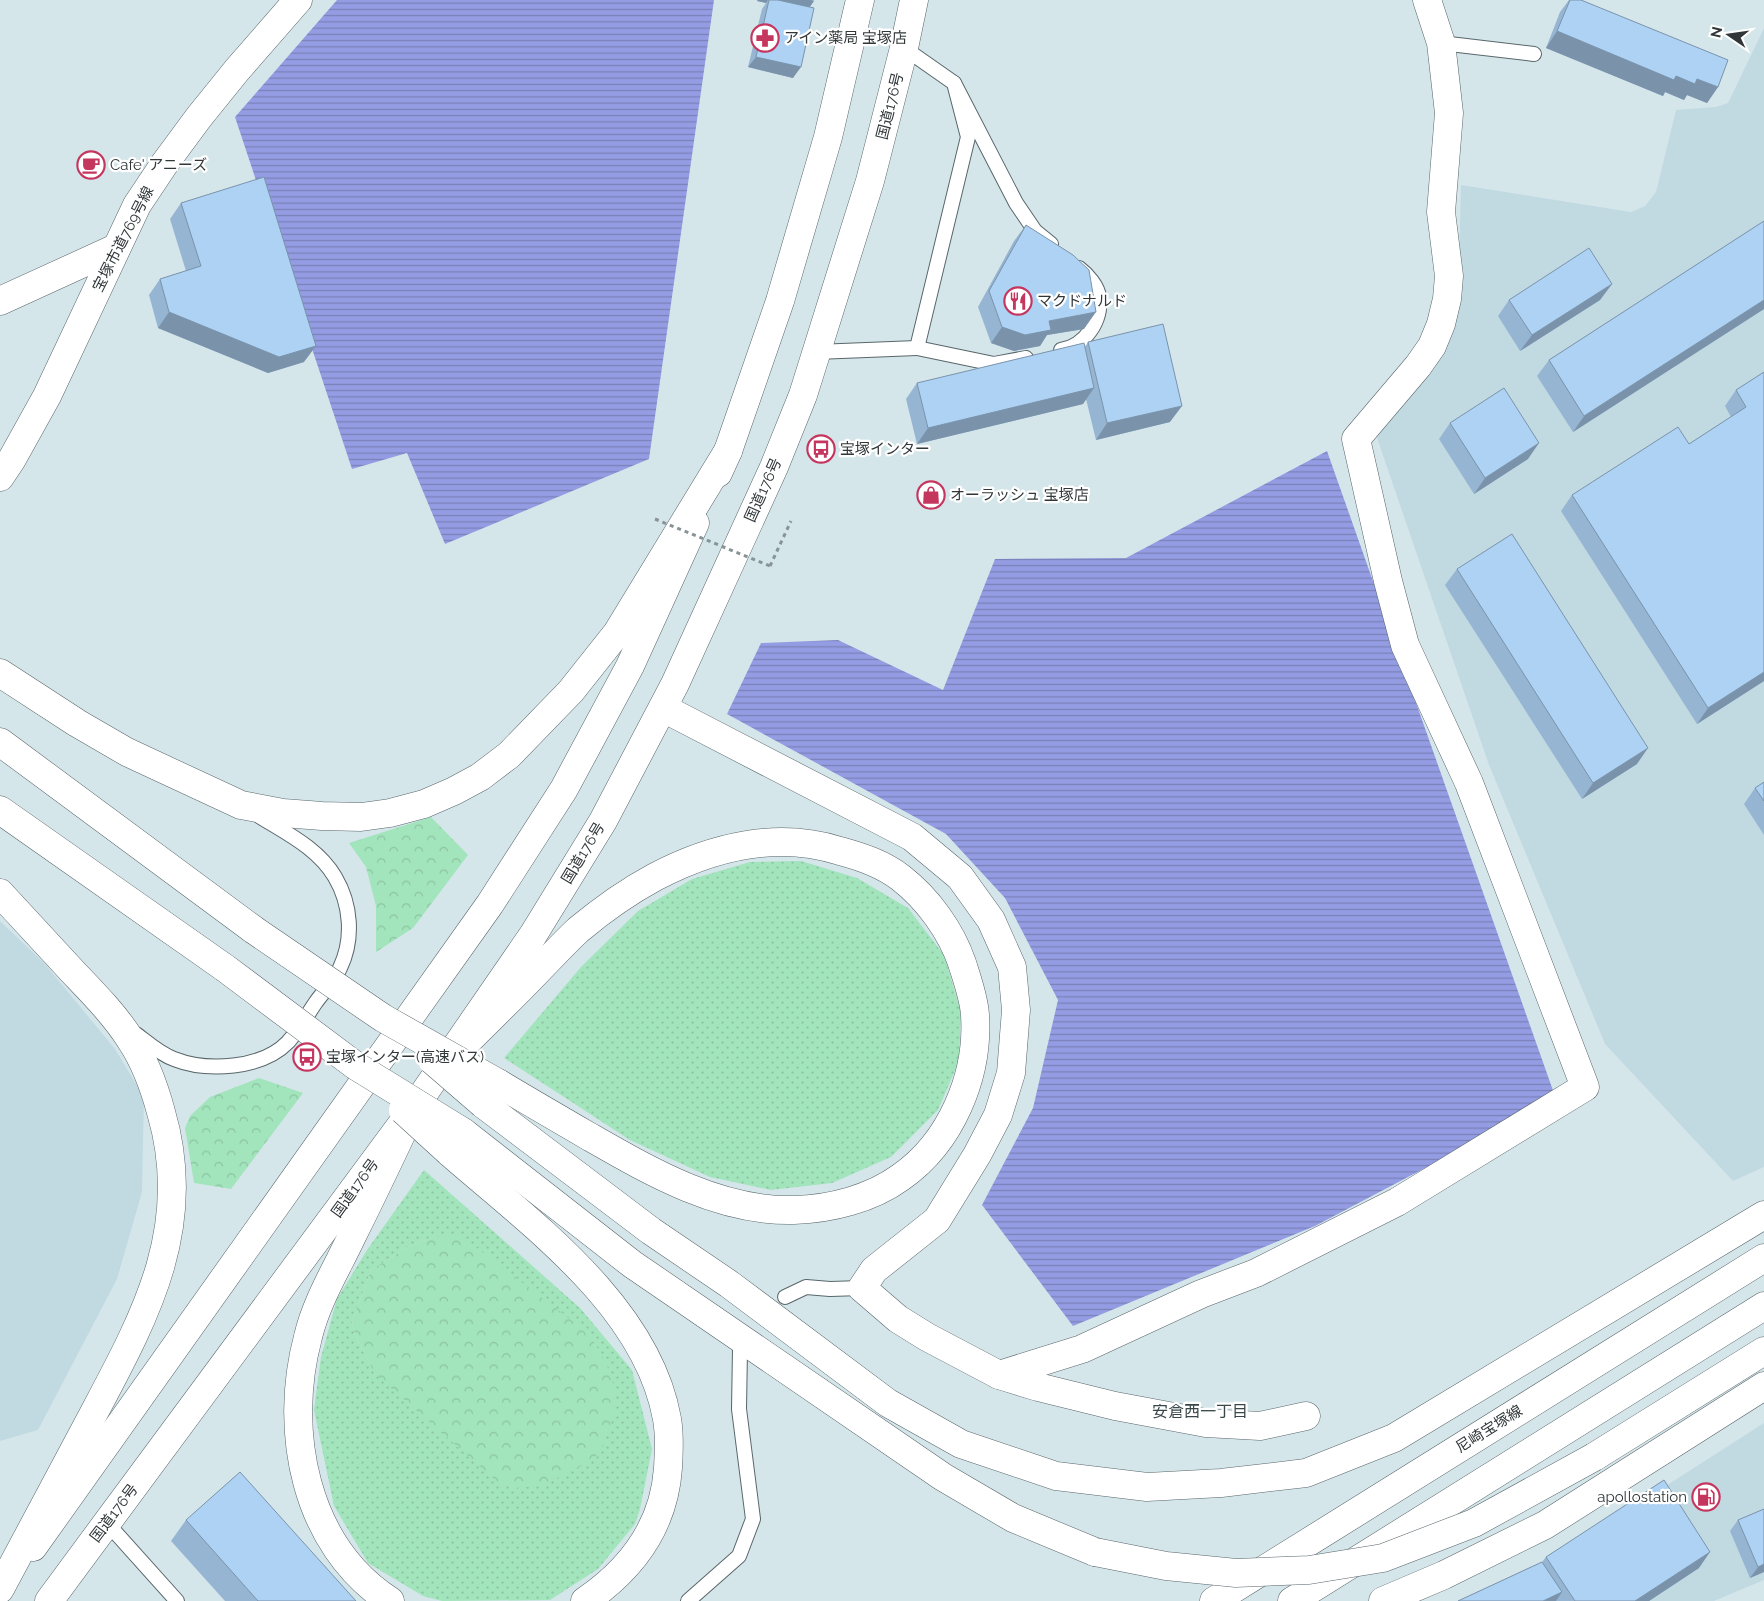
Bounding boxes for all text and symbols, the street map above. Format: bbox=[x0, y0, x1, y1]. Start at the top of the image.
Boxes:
north arrow bbox=[1704, 10, 1754, 60]
pharmacy icon: アイン薬局 宝塚店 bbox=[750, 23, 780, 53]
text: N bbox=[1707, 25, 1725, 39]
place label: アイン薬局 宝塚店 bbox=[784, 29, 907, 47]
street label: 国道176号 bbox=[873, 71, 907, 141]
cafe icon: Cafe' アニーズ bbox=[76, 150, 106, 180]
place label: Cafe' アニーズ bbox=[110, 156, 207, 174]
street label: 宝塚市道769号線 bbox=[89, 183, 157, 295]
restaurant icon: マクドナルド bbox=[1003, 286, 1033, 316]
place label: マクドナルド bbox=[1037, 292, 1127, 310]
bus stop icon: 宝塚インター bbox=[806, 434, 836, 464]
place label: 宝塚インター bbox=[840, 440, 930, 458]
street label: 国道176号 bbox=[741, 455, 785, 525]
shop icon: オーラッシュ 宝塚店 bbox=[916, 480, 946, 510]
place label: オーラッシュ 宝塚店 bbox=[950, 486, 1089, 504]
street label: 国道176号 bbox=[558, 819, 608, 887]
bus stop icon: 宝塚インター(高速バス) bbox=[292, 1042, 322, 1072]
place label: 宝塚インター(高速バス) bbox=[326, 1048, 484, 1066]
street label: 国道176号 bbox=[328, 1155, 382, 1221]
street label: 尼崎宝塚線 bbox=[1452, 1401, 1526, 1457]
district label: 安倉西一丁目 bbox=[1152, 1402, 1248, 1421]
street label: 国道176号 bbox=[86, 1480, 142, 1546]
fuel station icon: apollostation bbox=[1691, 1482, 1721, 1512]
place label: apollostation bbox=[1597, 1488, 1687, 1506]

